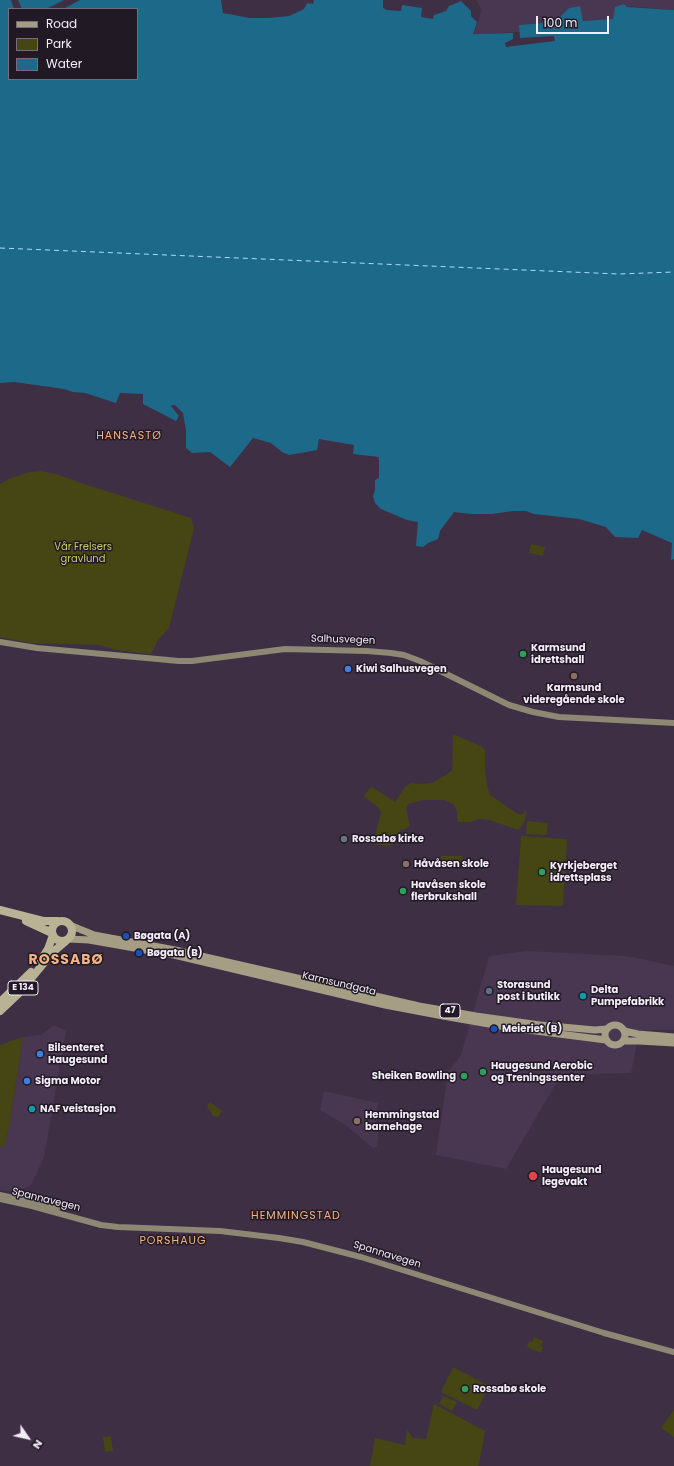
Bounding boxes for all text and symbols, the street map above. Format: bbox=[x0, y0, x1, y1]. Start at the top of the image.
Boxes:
legend bbox=[8, 8, 138, 80]
scale bar bbox=[538, 8, 611, 34]
text: 100 m bbox=[543, 14, 577, 31]
text: Road bbox=[46, 15, 77, 32]
text: Park bbox=[46, 35, 72, 52]
text: Water bbox=[46, 55, 82, 72]
district label: HANSASTØ bbox=[96, 429, 162, 443]
park label: Vår Frelsers gravlund bbox=[54, 541, 112, 564]
street label: Salhusvegen bbox=[311, 633, 375, 647]
place label: Karmsund idrettshall bbox=[531, 642, 585, 666]
marker: Karmsund idrettshall bbox=[518, 649, 528, 659]
place label: Kiwi Salhusvegen bbox=[356, 663, 447, 675]
marker: Kiwi Salhusvegen bbox=[343, 664, 353, 674]
marker: Karmsund videregående skole bbox=[569, 671, 579, 681]
place label: Karmsund videregående skole bbox=[523, 682, 625, 706]
place label: Rossabø kirke bbox=[352, 833, 424, 845]
marker: Rossabø kirke bbox=[339, 834, 349, 844]
place label: Håvåsen skole bbox=[414, 858, 489, 870]
marker: Håvåsen skole bbox=[401, 859, 411, 869]
place label: Kyrkjeberget idrettsplass bbox=[550, 860, 617, 884]
marker: Kyrkjeberget idrettsplass bbox=[537, 867, 547, 877]
place label: Havåsen skole flerbrukshall bbox=[411, 879, 486, 902]
marker: Havåsen skole flerbrukshall bbox=[398, 886, 408, 896]
place label: Bøgata (A) bbox=[134, 930, 190, 942]
marker: Bøgata (A) bbox=[121, 931, 131, 941]
place label: Bøgata (B) bbox=[147, 947, 203, 959]
marker: Bøgata (B) bbox=[134, 948, 144, 958]
district label: ROSSABØ bbox=[29, 952, 103, 968]
street label: Karmsundgata bbox=[301, 970, 377, 998]
place label: Storasund post i butikk bbox=[497, 979, 560, 1002]
road number: E 134 bbox=[8, 981, 38, 995]
place label: Delta Pumpefabrikk bbox=[591, 984, 664, 1008]
marker: Storasund post i butikk bbox=[484, 986, 494, 996]
marker: Delta Pumpefabrikk bbox=[578, 991, 588, 1001]
road number: 47 bbox=[440, 1004, 460, 1018]
place label: Meieriet (B) bbox=[502, 1023, 562, 1035]
marker: Meieriet (B) bbox=[489, 1024, 499, 1034]
place label: Bilsenteret Haugesund bbox=[48, 1042, 108, 1066]
marker: Bilsenteret Haugesund bbox=[35, 1049, 45, 1059]
place label: Haugesund Aerobic og Treningssenter bbox=[491, 1060, 593, 1084]
marker: Haugesund Aerobic og Treningssenter bbox=[478, 1067, 488, 1077]
place label: Sheiken Bowling bbox=[372, 1070, 456, 1082]
marker: Sheiken Bowling bbox=[459, 1071, 469, 1081]
place label: Sigma Motor bbox=[35, 1075, 101, 1087]
marker: Sigma Motor bbox=[22, 1076, 32, 1086]
place label: NAF veistasjon bbox=[40, 1103, 116, 1115]
marker: NAF veistasjon bbox=[27, 1104, 37, 1114]
place label: Hemmingstad barnehage bbox=[365, 1109, 439, 1132]
marker: Hemmingstad barnehage bbox=[352, 1116, 362, 1126]
place label: Haugesund legevakt bbox=[542, 1164, 602, 1188]
marker: Haugesund legevakt bbox=[527, 1170, 539, 1182]
street label: Spannavegen bbox=[11, 1186, 81, 1214]
district label: HEMMINGSTAD bbox=[251, 1209, 341, 1223]
district label: PORSHAUG bbox=[139, 1234, 207, 1248]
street label: Spannavegen bbox=[352, 1239, 422, 1271]
place label: Rossabø skole bbox=[473, 1383, 546, 1395]
marker: Rossabø skole bbox=[460, 1384, 470, 1394]
north arrow bbox=[8, 1418, 48, 1458]
text: N bbox=[29, 1437, 47, 1453]

